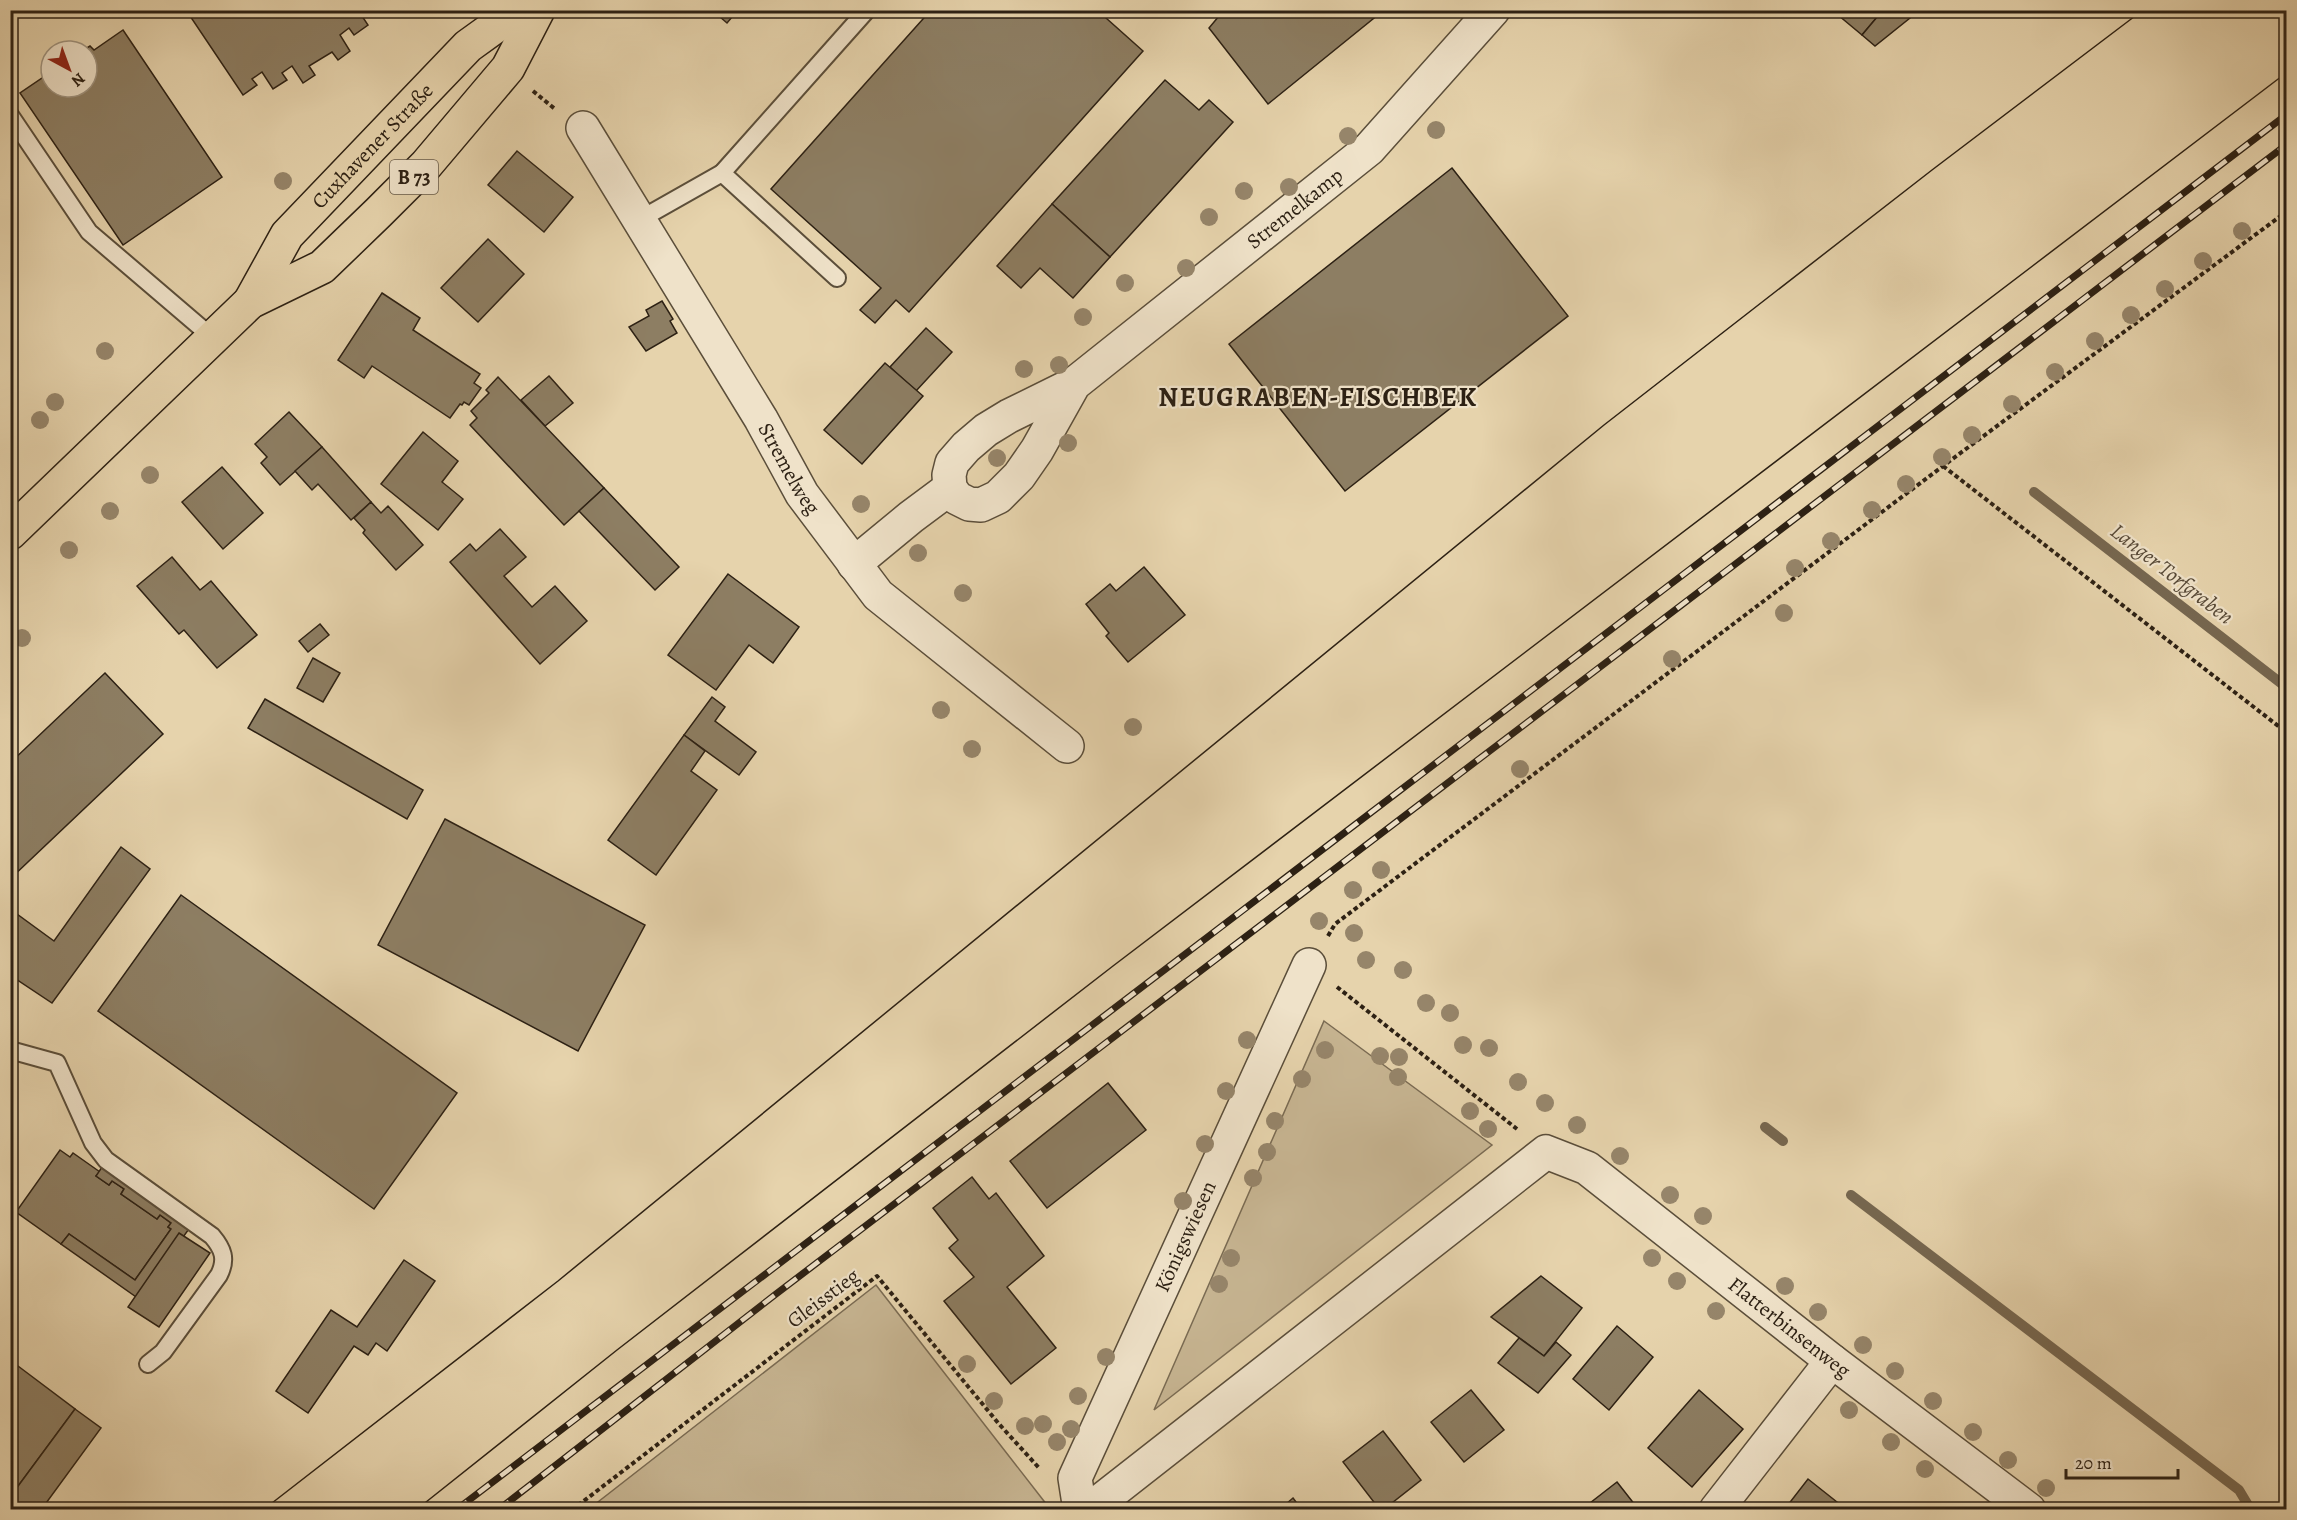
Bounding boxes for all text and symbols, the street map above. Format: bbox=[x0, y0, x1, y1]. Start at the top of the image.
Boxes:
north arrow bbox=[39, 39, 99, 99]
text: N bbox=[66, 67, 90, 92]
street label: Cuxhavener Straße bbox=[305, 77, 439, 215]
road number: B 73 bbox=[390, 160, 438, 194]
street label: Stremelkamp bbox=[1241, 161, 1349, 255]
district label: NEUGRABEN-FISCHBEK bbox=[1158, 379, 1478, 415]
street label: Stremelweg bbox=[752, 418, 827, 521]
water label: Langer Torfgraben bbox=[2104, 516, 2240, 632]
street label: Königswiesen bbox=[1148, 1176, 1223, 1296]
street label: Gleisstieg bbox=[781, 1261, 865, 1334]
street label: Flatterbinsenweg bbox=[1722, 1270, 1857, 1384]
scale bar bbox=[2066, 1442, 2178, 1480]
text: 20 m bbox=[2075, 1451, 2112, 1475]

